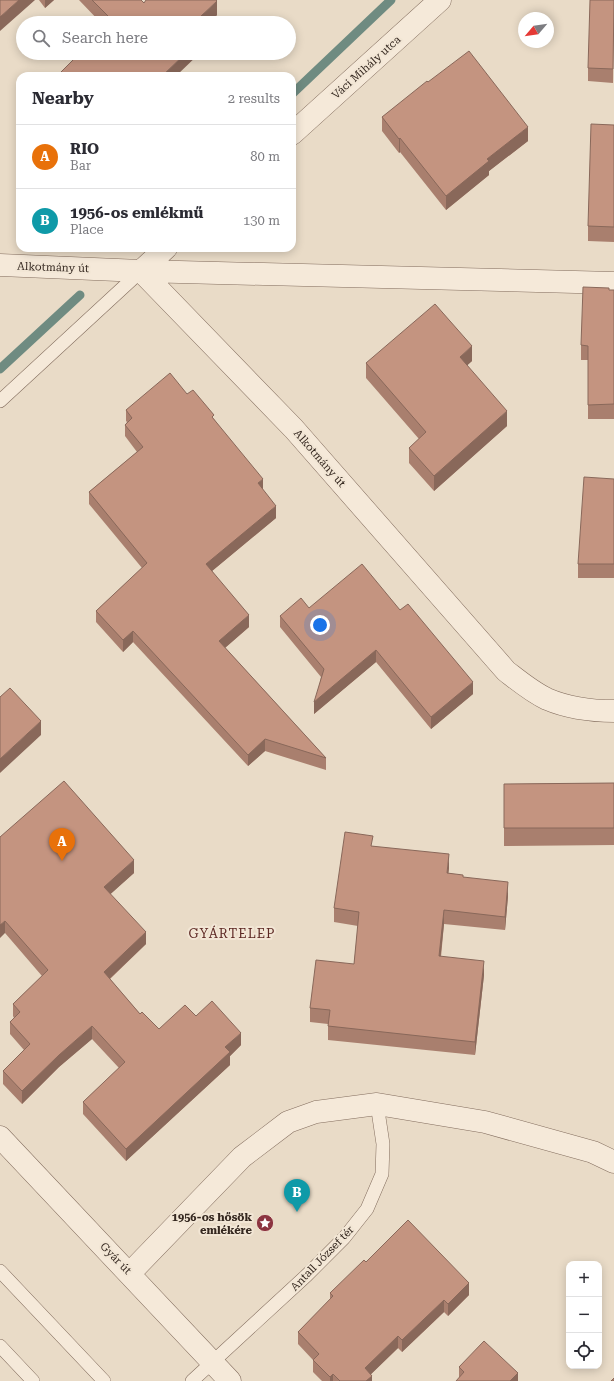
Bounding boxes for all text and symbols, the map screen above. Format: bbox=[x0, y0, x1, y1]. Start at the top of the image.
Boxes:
north arrow bbox=[518, 12, 554, 48]
search box bbox=[16, 16, 296, 60]
icon: search bbox=[30, 27, 52, 49]
text: Search here bbox=[62, 29, 148, 47]
street label: Váci Mihály utca bbox=[329, 33, 403, 102]
text: Nearby bbox=[32, 88, 94, 108]
text: 2 results bbox=[228, 91, 280, 106]
text: RIO bbox=[70, 140, 99, 158]
text: A bbox=[40, 149, 50, 164]
text: 80 m bbox=[250, 149, 280, 164]
text: Bar bbox=[70, 158, 91, 173]
text: 1956-os emlékmű bbox=[70, 204, 203, 222]
text: B bbox=[40, 213, 50, 228]
text: 130 m bbox=[243, 213, 280, 228]
text: Place bbox=[70, 222, 104, 237]
street label: Alkotmány út bbox=[17, 260, 89, 275]
street label: Alkotmány út bbox=[291, 427, 348, 490]
your location bbox=[310, 615, 330, 635]
pin: A bbox=[49, 828, 75, 861]
district label: GYÁRTELEP bbox=[189, 925, 275, 941]
pin: B bbox=[284, 1179, 310, 1212]
place label: 1956-os hősök emlékére bbox=[172, 1211, 253, 1237]
place icon: 1956-os hősök emlékére bbox=[255, 1213, 275, 1233]
street label: Antall József tér bbox=[288, 1223, 357, 1294]
street label: Gyár út bbox=[97, 1240, 134, 1277]
map controls bbox=[566, 1261, 602, 1369]
button: + bbox=[566, 1261, 602, 1297]
button: − bbox=[566, 1297, 602, 1333]
button: locate bbox=[566, 1333, 602, 1369]

